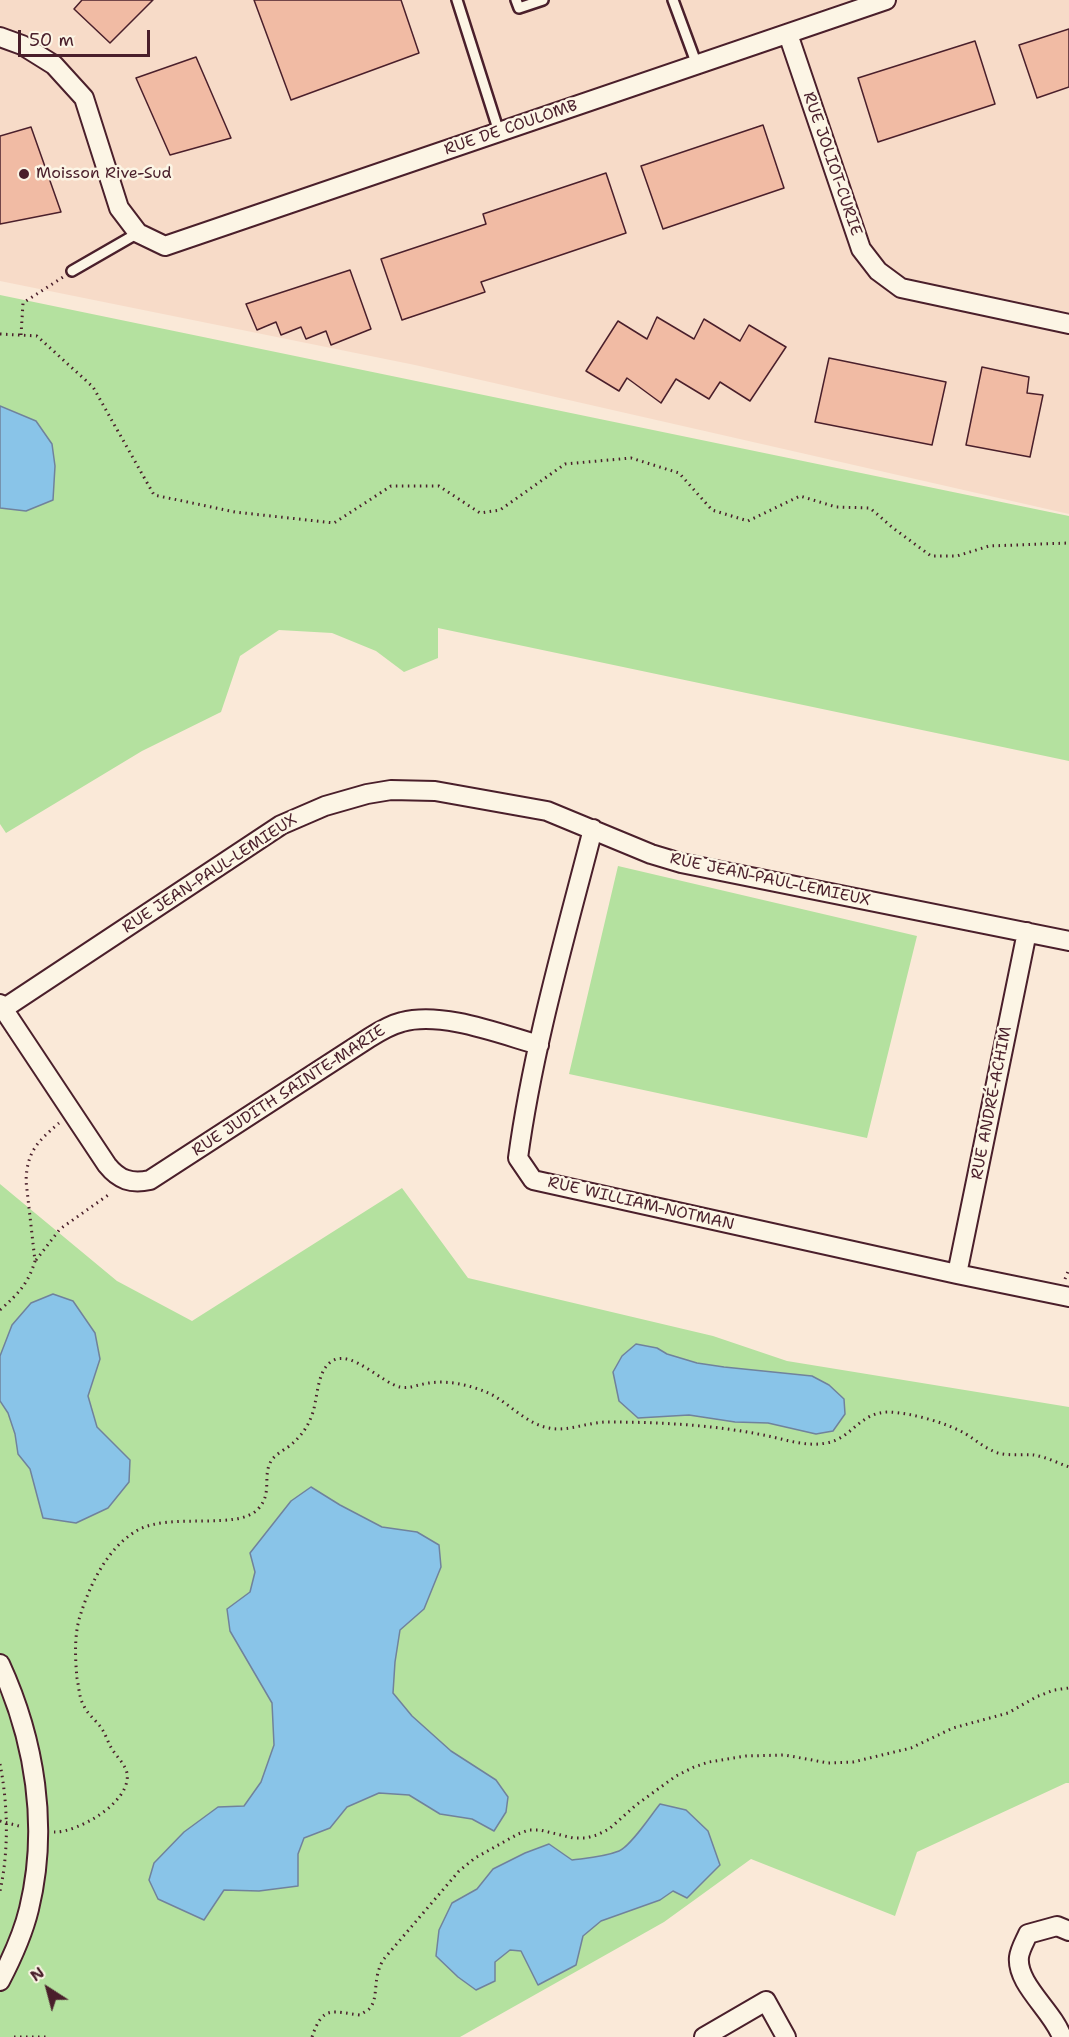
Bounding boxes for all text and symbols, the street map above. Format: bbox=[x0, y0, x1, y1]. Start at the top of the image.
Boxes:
scale bar bbox=[21, 18, 153, 56]
text: 50 m bbox=[29, 28, 74, 52]
street label: RUE JOLIOT-CURIE bbox=[798, 90, 866, 238]
street label: RUE DE COULOMB bbox=[442, 96, 580, 160]
place label: Moisson Rive-Sud bbox=[36, 164, 172, 184]
marker: Moisson Rive-Sud bbox=[17, 167, 31, 181]
street label: RUE JEAN-PAUL-LEMIEUX bbox=[119, 810, 301, 938]
street label: RUE JEAN-PAUL-LEMIEUX bbox=[668, 849, 872, 911]
street label: RUE JUDITH SAINTE-MARIE bbox=[189, 1021, 389, 1161]
street label: RUE ANDRÉ-ACHIM bbox=[968, 1025, 1016, 1181]
street label: RUE WILLIAM-NOTMAN bbox=[546, 1173, 736, 1235]
north arrow bbox=[18, 1959, 78, 2019]
text: N bbox=[26, 1962, 48, 1986]

